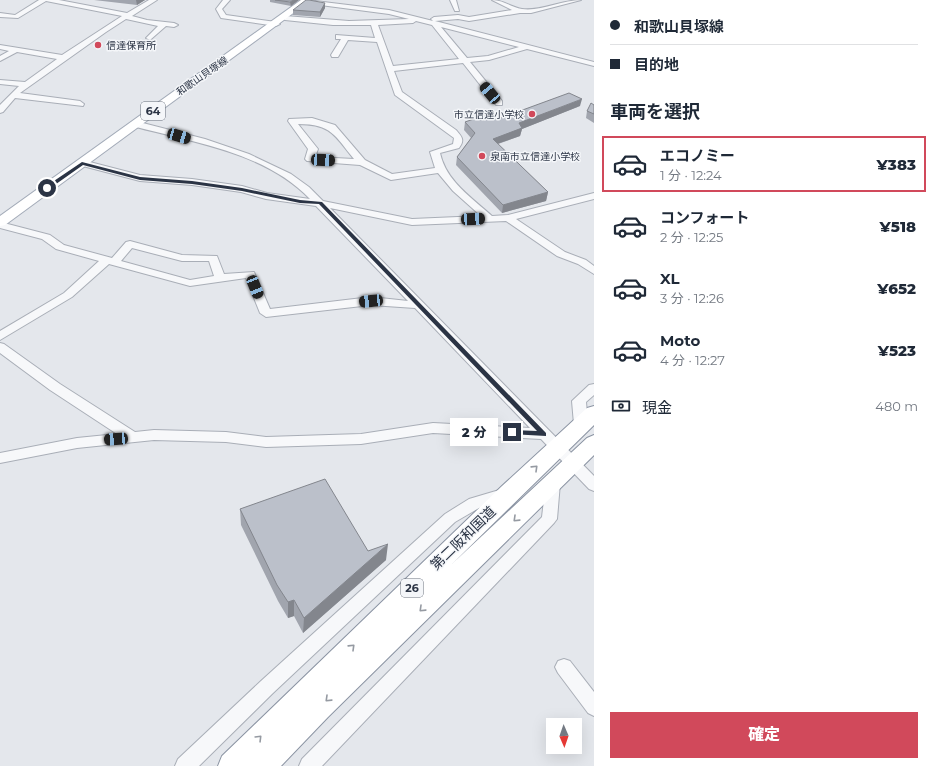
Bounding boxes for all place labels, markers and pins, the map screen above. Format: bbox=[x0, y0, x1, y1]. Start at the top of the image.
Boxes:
place label: 信達保育所 bbox=[106, 39, 156, 52]
marker: 信達保育所 bbox=[93, 40, 103, 50]
place label: 市立信達小学校 bbox=[454, 108, 524, 121]
marker: 市立信達小学校 bbox=[527, 109, 537, 119]
place label: 泉南市立信達小学校 bbox=[490, 150, 580, 163]
marker: 泉南市立信達小学校 bbox=[477, 151, 487, 161]

